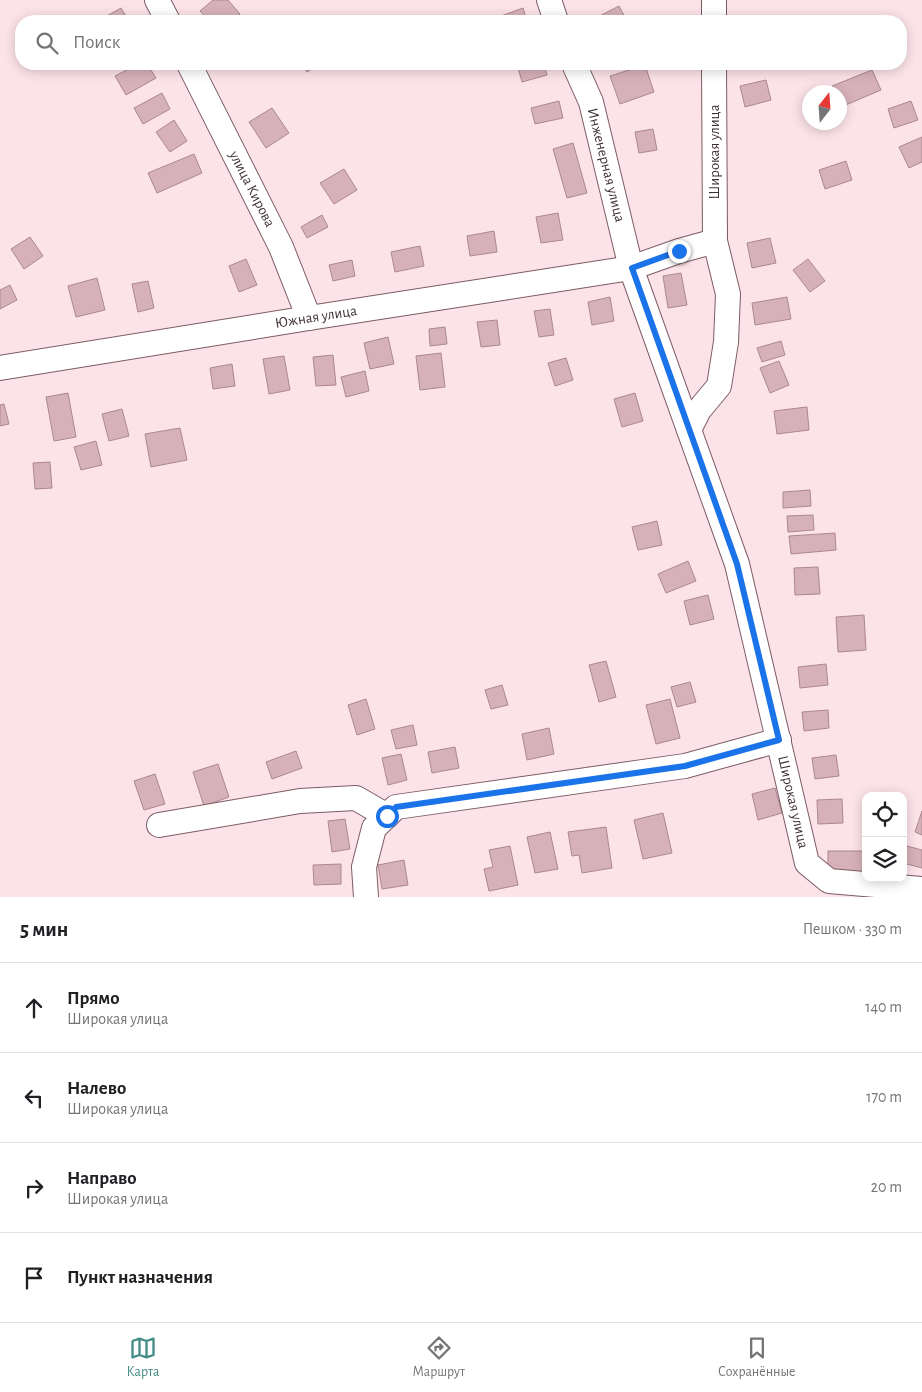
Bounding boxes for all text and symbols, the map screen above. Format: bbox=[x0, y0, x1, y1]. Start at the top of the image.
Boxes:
search box bbox=[15, 15, 907, 70]
icon: search bbox=[33, 29, 61, 57]
text: Поиск bbox=[73, 33, 120, 52]
north arrow bbox=[802, 85, 847, 130]
street label: Широкая улица bbox=[707, 104, 722, 199]
street label: Инженерная улица bbox=[585, 106, 627, 224]
street label: улица Кирова bbox=[226, 148, 278, 230]
route end bbox=[668, 240, 691, 263]
street label: Южная улица bbox=[274, 303, 358, 331]
street label: Широкая улица bbox=[775, 754, 811, 850]
map controls bbox=[862, 792, 907, 882]
button: locate bbox=[862, 792, 907, 837]
route start bbox=[376, 805, 399, 828]
button: layers bbox=[862, 837, 907, 882]
text: 5 мин bbox=[20, 919, 68, 940]
text: Пешком · 330 m bbox=[803, 921, 902, 937]
text: Прямо bbox=[67, 989, 120, 1008]
icon: ahead bbox=[20, 994, 48, 1022]
text: 140 m bbox=[865, 999, 902, 1015]
text: Широкая улица bbox=[67, 1011, 168, 1027]
text: Налево bbox=[67, 1079, 126, 1098]
icon: left bbox=[20, 1084, 48, 1112]
text: 170 m bbox=[866, 1089, 902, 1105]
text: Широкая улица bbox=[67, 1101, 168, 1117]
text: Направо bbox=[67, 1169, 137, 1188]
icon: right bbox=[20, 1174, 48, 1202]
text: 20 m bbox=[871, 1179, 902, 1195]
text: Широкая улица bbox=[67, 1191, 168, 1207]
icon: arrive bbox=[20, 1264, 48, 1292]
text: Пункт назначения bbox=[67, 1268, 213, 1287]
tab: Карта bbox=[127, 1334, 159, 1381]
tab: Маршрут bbox=[412, 1334, 465, 1381]
tab: Сохранённые bbox=[718, 1334, 795, 1381]

